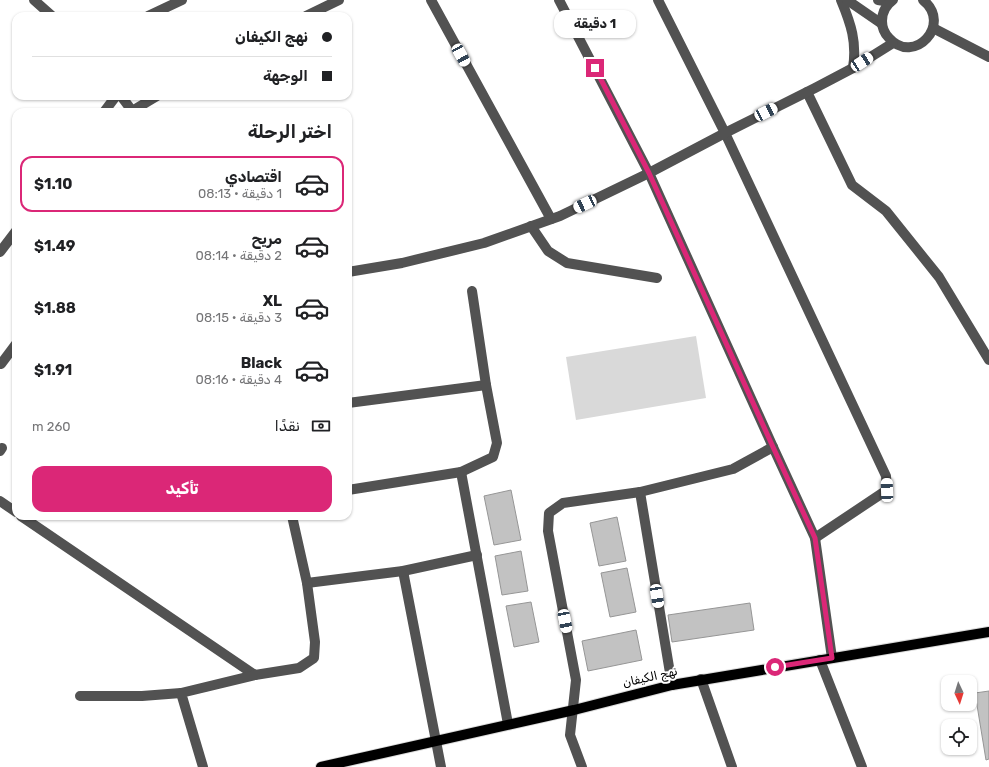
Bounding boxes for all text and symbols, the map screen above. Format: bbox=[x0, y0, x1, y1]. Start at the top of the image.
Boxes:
callout: 1 دقيقة bbox=[554, 10, 636, 38]
text: 1 دقيقة bbox=[574, 16, 616, 31]
text: نهج الكيفان bbox=[235, 28, 308, 46]
car bbox=[450, 42, 472, 68]
car bbox=[849, 50, 875, 74]
route end bbox=[586, 59, 604, 77]
text: الوجهة bbox=[263, 67, 308, 85]
car bbox=[753, 101, 779, 123]
text: اختر الرحلة bbox=[248, 121, 332, 143]
icon: car bbox=[294, 166, 330, 202]
text: اقتصادي bbox=[225, 168, 282, 186]
text: $1.10 bbox=[34, 175, 72, 193]
text: 1 دقيقة · 08:13 bbox=[198, 186, 282, 201]
car bbox=[572, 193, 598, 215]
icon: car bbox=[294, 228, 330, 264]
text: مريح bbox=[251, 230, 282, 248]
text: $1.49 bbox=[34, 237, 75, 255]
text: 2 دقيقة · 08:14 bbox=[196, 248, 282, 263]
icon: car bbox=[294, 290, 330, 326]
text: XL bbox=[263, 292, 282, 310]
text: $1.88 bbox=[34, 299, 76, 317]
text: 3 دقيقة · 08:15 bbox=[196, 310, 282, 325]
icon: car bbox=[294, 352, 330, 388]
text: Black bbox=[241, 354, 282, 372]
text: $1.91 bbox=[34, 361, 72, 379]
text: 4 دقيقة · 08:16 bbox=[195, 372, 282, 387]
icon: cash bbox=[310, 415, 332, 437]
text: نقدًا bbox=[275, 417, 300, 435]
text: 260 m bbox=[32, 419, 70, 434]
button: تأكيد bbox=[32, 466, 332, 512]
car bbox=[881, 478, 893, 502]
car bbox=[649, 583, 665, 609]
car bbox=[557, 608, 573, 634]
route start bbox=[766, 658, 784, 676]
street label: نهج الكيفان bbox=[621, 664, 679, 692]
north arrow bbox=[941, 675, 977, 711]
map controls bbox=[941, 675, 977, 755]
button: locate bbox=[941, 719, 977, 755]

